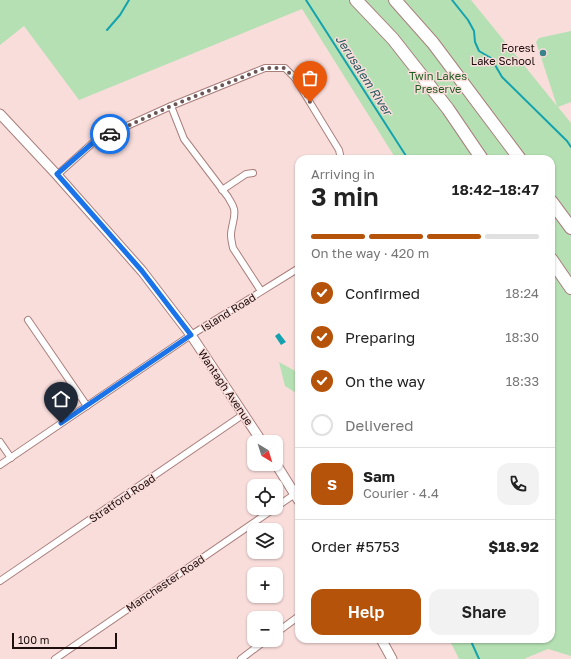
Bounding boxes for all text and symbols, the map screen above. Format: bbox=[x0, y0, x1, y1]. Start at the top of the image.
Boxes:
water label: Jerusalem River bbox=[333, 32, 397, 120]
place label: Forest Lake School bbox=[471, 41, 535, 67]
marker: Forest Lake School bbox=[538, 48, 548, 58]
pin bbox=[293, 61, 327, 102]
icon: bag bbox=[299, 67, 321, 89]
park label: Twin Lakes Preserve bbox=[409, 69, 467, 95]
courier bbox=[90, 114, 130, 154]
icon: car bbox=[99, 123, 121, 145]
text: Arriving in bbox=[311, 166, 375, 182]
text: 18:42–18:47 bbox=[452, 180, 539, 198]
text: 3 min bbox=[311, 181, 379, 212]
text: On the way · 420 m bbox=[311, 245, 429, 261]
icon: check bbox=[311, 282, 333, 304]
text: Confirmed bbox=[345, 284, 420, 302]
text: 18:24 bbox=[505, 285, 539, 301]
street label: Island Road bbox=[198, 290, 258, 334]
icon: check bbox=[311, 326, 333, 348]
text: Preparing bbox=[345, 328, 415, 346]
text: 18:30 bbox=[505, 329, 539, 345]
street label: Wantagh Avenue bbox=[196, 347, 256, 427]
icon: check bbox=[311, 370, 333, 392]
text: On the way bbox=[345, 372, 425, 390]
text: 18:33 bbox=[506, 373, 539, 389]
pin bbox=[44, 382, 78, 423]
icon: home bbox=[50, 388, 72, 410]
text: Delivered bbox=[345, 416, 413, 434]
north arrow bbox=[247, 435, 283, 471]
map controls bbox=[247, 435, 283, 647]
button: phone bbox=[497, 463, 539, 505]
text: Sam bbox=[363, 467, 395, 485]
street label: Stratford Road bbox=[86, 471, 158, 525]
text: S bbox=[327, 475, 337, 493]
button: locate bbox=[247, 479, 283, 515]
text: Courier · 4.4 bbox=[363, 485, 439, 501]
button: layers bbox=[247, 523, 283, 559]
text: Order #5753 bbox=[311, 537, 400, 555]
text: $18.92 bbox=[488, 537, 539, 555]
street label: Manchester Road bbox=[123, 552, 207, 614]
button: + bbox=[247, 567, 283, 603]
button: Help bbox=[311, 589, 421, 635]
button: Share bbox=[429, 589, 539, 635]
button: − bbox=[247, 611, 283, 647]
scale bar bbox=[12, 631, 117, 650]
text: 100 m bbox=[18, 633, 49, 646]

